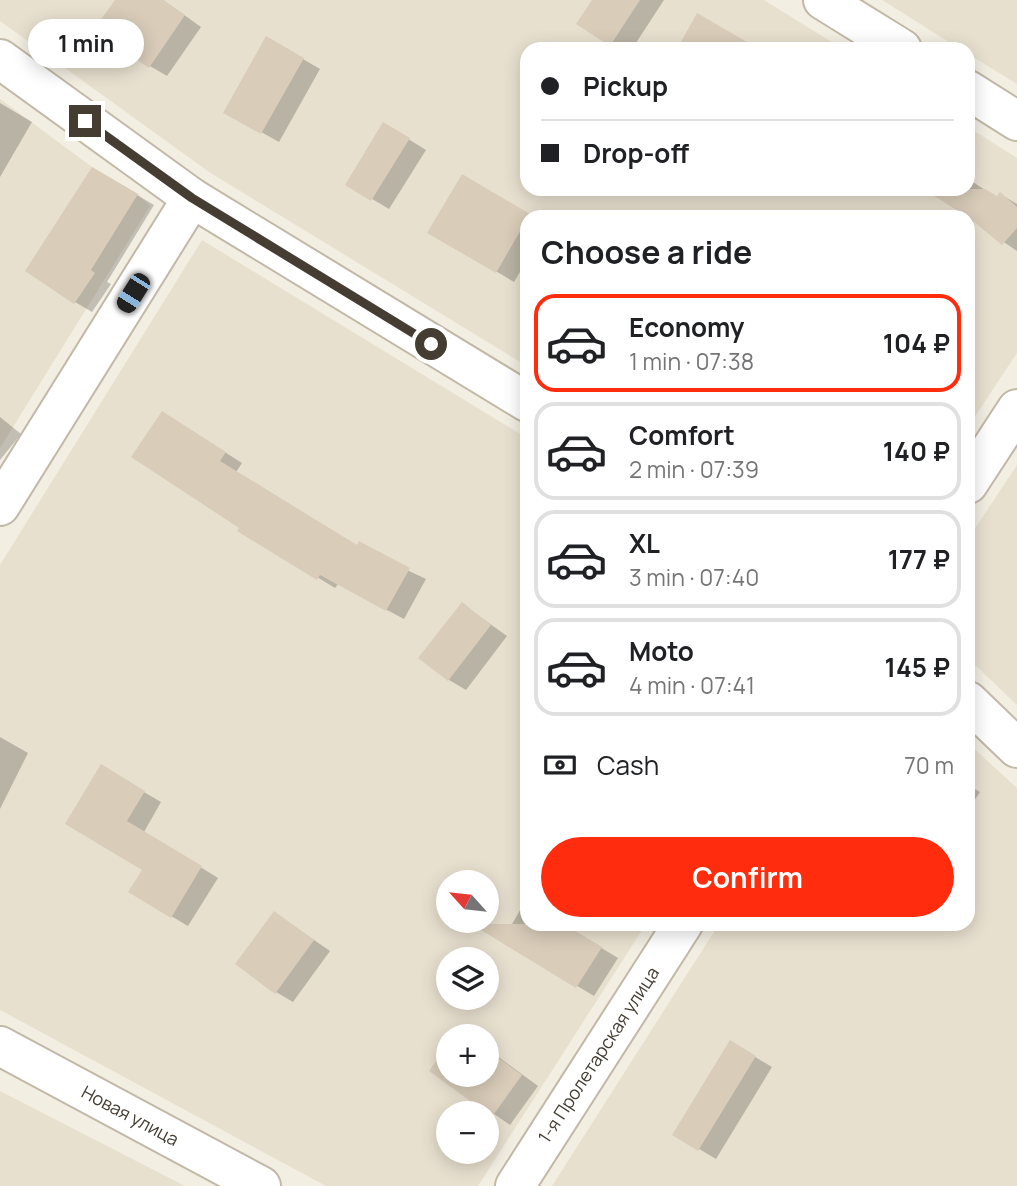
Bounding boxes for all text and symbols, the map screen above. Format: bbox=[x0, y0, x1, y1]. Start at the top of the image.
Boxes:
callout: 1 min bbox=[27, 19, 143, 68]
text: 1 min bbox=[58, 27, 114, 59]
text: Pickup bbox=[583, 68, 668, 104]
route end bbox=[69, 105, 101, 137]
text: Drop-off bbox=[583, 135, 689, 171]
text: Choose a ride bbox=[541, 230, 752, 274]
car bbox=[113, 270, 154, 316]
text: Economy bbox=[629, 309, 744, 345]
icon: car bbox=[545, 312, 608, 375]
text: 104 ₽ bbox=[883, 325, 950, 361]
route start bbox=[415, 328, 447, 360]
text: 1 min · 07:38 bbox=[629, 345, 754, 377]
text: Comfort bbox=[629, 417, 735, 453]
icon: car bbox=[545, 420, 608, 483]
text: 140 ₽ bbox=[883, 433, 950, 469]
text: 2 min · 07:39 bbox=[629, 453, 759, 485]
text: XL bbox=[629, 525, 660, 561]
icon: car bbox=[545, 528, 608, 591]
text: 177 ₽ bbox=[888, 541, 950, 577]
text: 3 min · 07:40 bbox=[629, 561, 759, 593]
text: Moto bbox=[629, 633, 694, 669]
icon: car bbox=[545, 636, 608, 699]
text: 145 ₽ bbox=[885, 649, 950, 685]
text: 4 min · 07:41 bbox=[629, 669, 755, 701]
icon: cash bbox=[541, 746, 579, 784]
text: Cash bbox=[597, 747, 659, 783]
text: 70 m bbox=[904, 749, 954, 781]
button: Confirm bbox=[541, 837, 954, 917]
north arrow bbox=[436, 870, 499, 933]
map controls bbox=[436, 870, 499, 1164]
button: layers bbox=[436, 947, 499, 1010]
street label: 1-я Пролетарская улица bbox=[532, 962, 664, 1147]
button: + bbox=[436, 1024, 499, 1087]
street label: Новая улица bbox=[78, 1079, 183, 1151]
button: − bbox=[436, 1101, 499, 1164]

